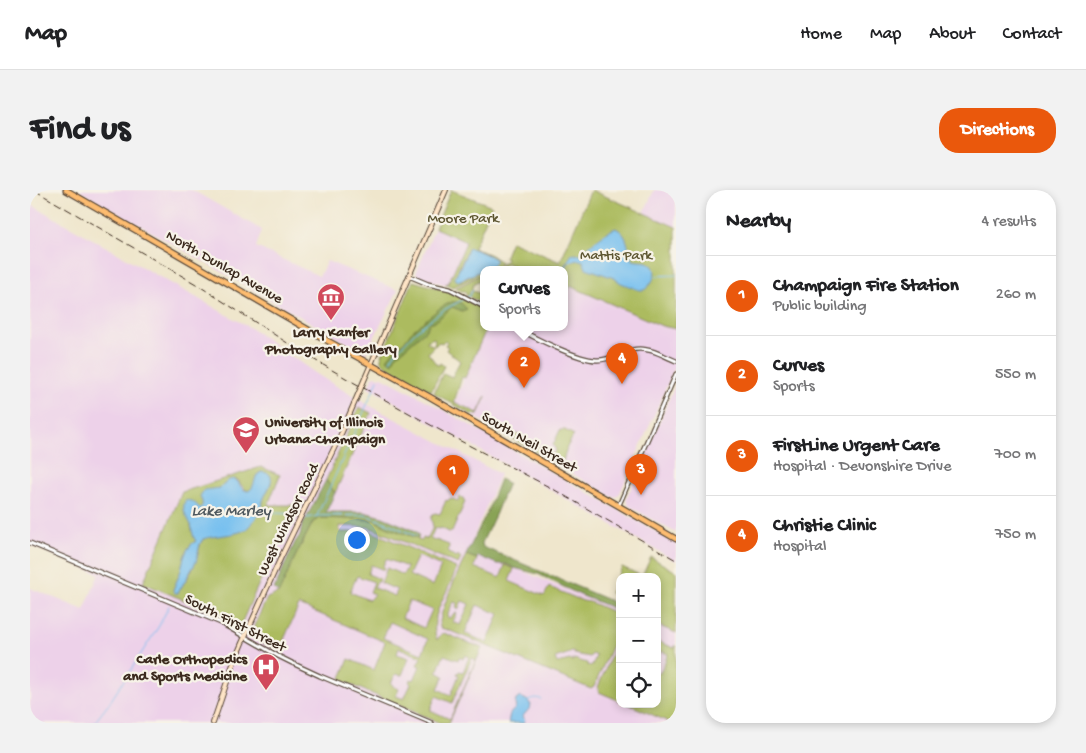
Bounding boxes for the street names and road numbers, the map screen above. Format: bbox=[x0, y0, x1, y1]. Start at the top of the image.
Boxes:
street label: North Dunlap Avenue bbox=[162, 227, 286, 309]
street label: South Neil Street bbox=[478, 408, 582, 478]
street label: West Windsor Road bbox=[254, 460, 324, 579]
street label: South First Street bbox=[182, 591, 290, 658]

